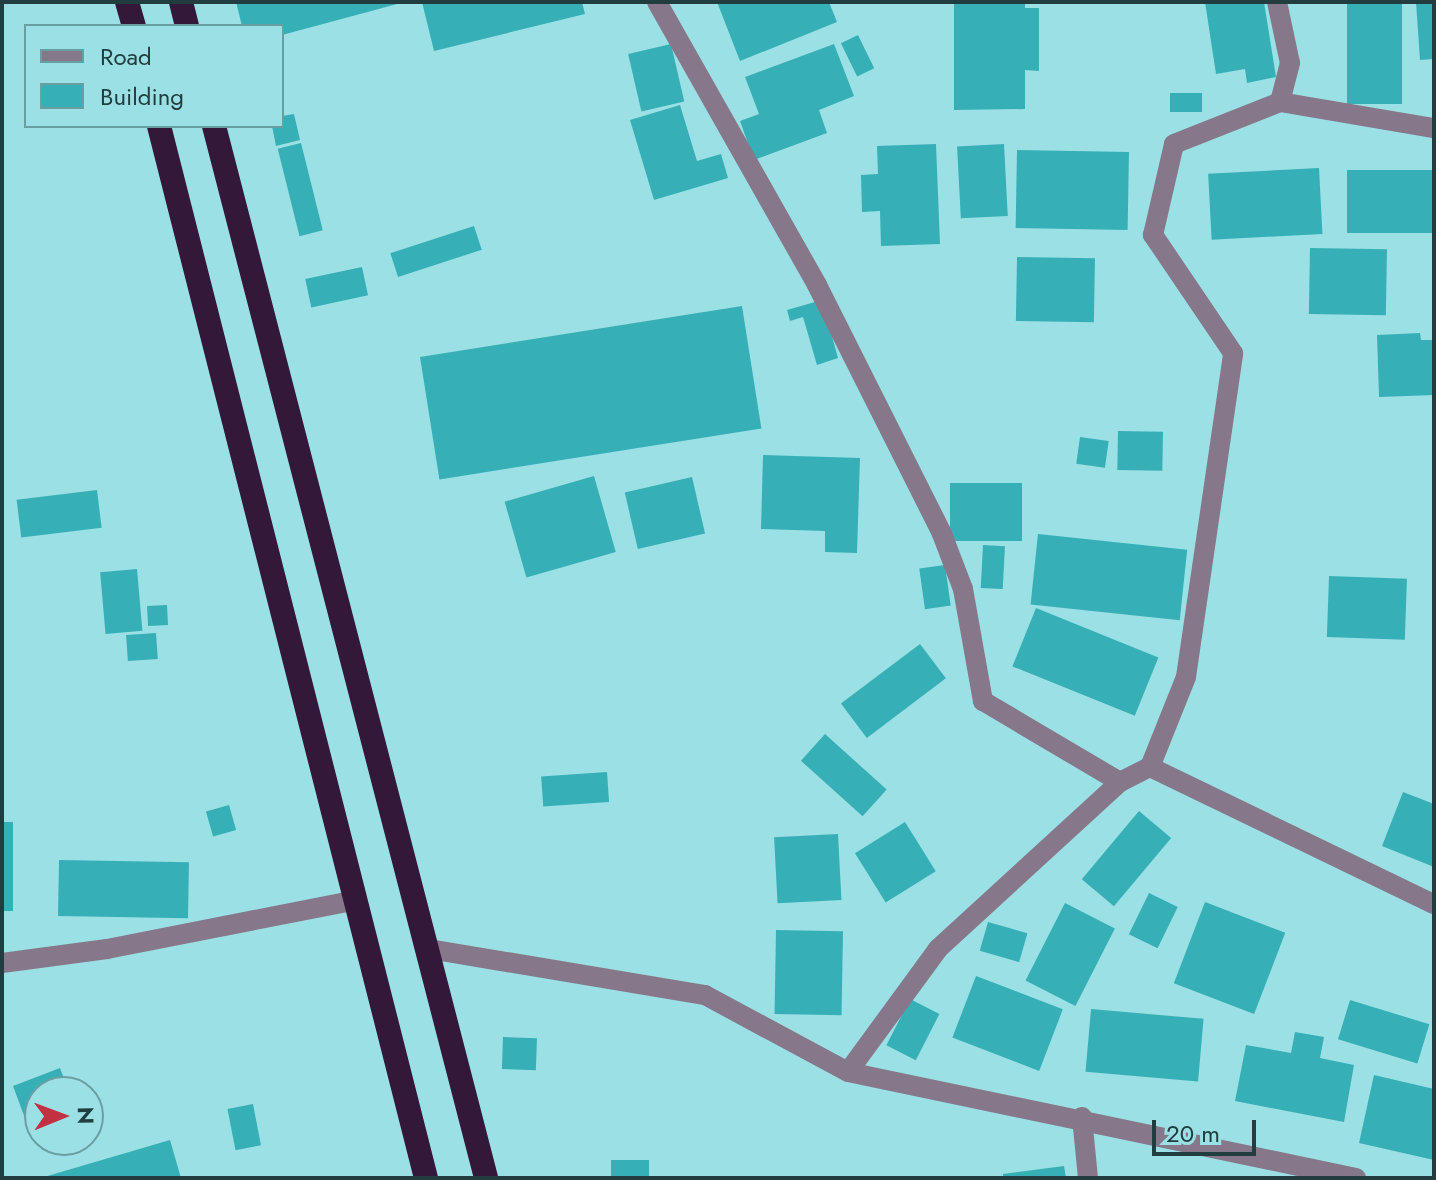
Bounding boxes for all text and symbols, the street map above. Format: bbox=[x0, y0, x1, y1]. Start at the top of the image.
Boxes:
legend bbox=[24, 24, 284, 128]
text: Road bbox=[100, 39, 152, 74]
text: Building bbox=[100, 79, 184, 114]
north arrow bbox=[24, 1076, 104, 1156]
scale bar bbox=[1156, 1104, 1260, 1154]
text: N bbox=[70, 1107, 102, 1125]
text: 20 m bbox=[1166, 1116, 1220, 1151]

